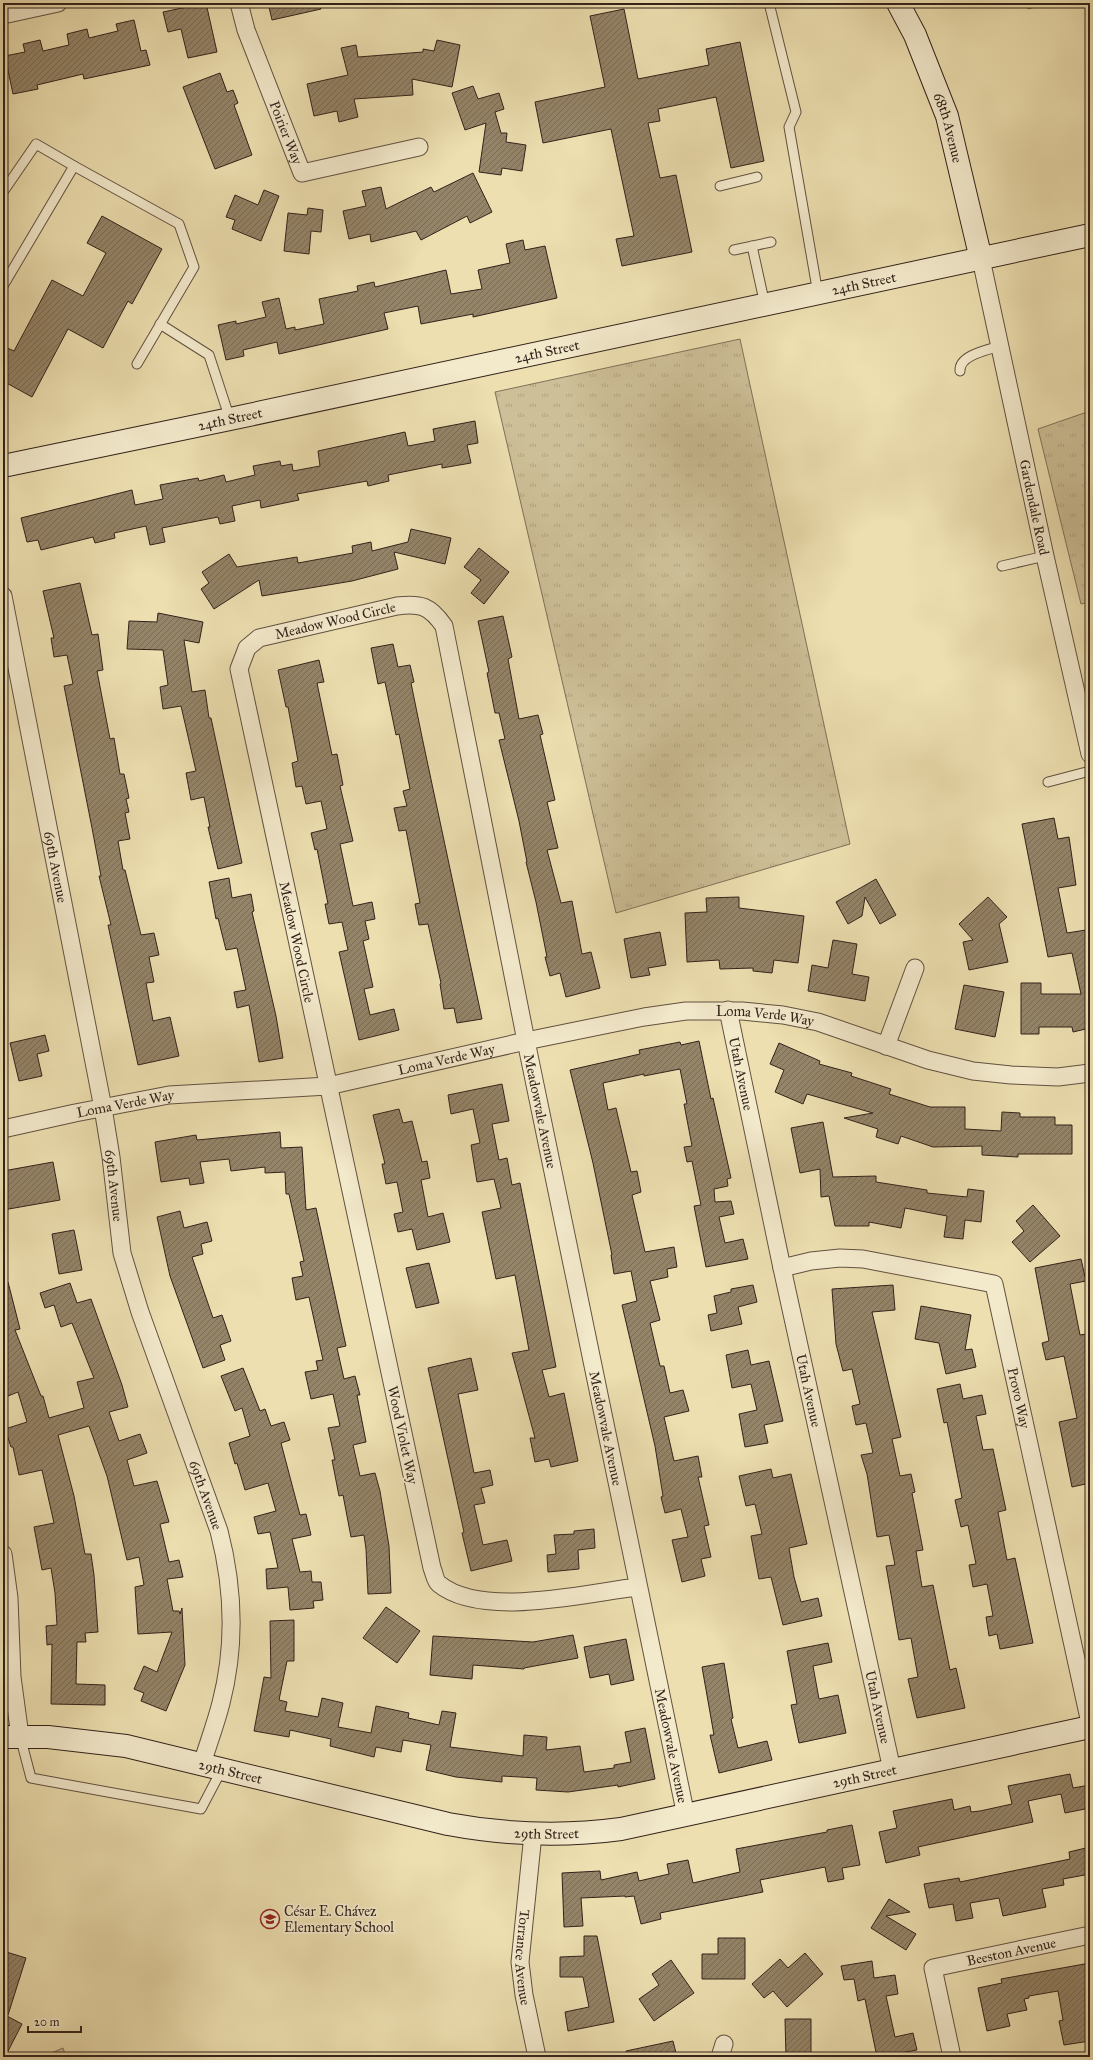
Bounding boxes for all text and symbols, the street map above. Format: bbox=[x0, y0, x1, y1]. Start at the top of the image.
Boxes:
street label: 68th Avenue bbox=[930, 90, 966, 165]
street label: Poirier Way bbox=[266, 98, 306, 167]
street label: 24th Street bbox=[830, 269, 898, 299]
street label: 24th Street bbox=[513, 337, 581, 367]
street label: 24th Street bbox=[197, 404, 264, 434]
street label: Gardendale Road bbox=[1015, 458, 1053, 557]
street label: Meadow Wood Circle bbox=[273, 599, 398, 643]
street label: 69th Avenue bbox=[40, 830, 71, 904]
street label: Meadow Wood Circle bbox=[275, 880, 318, 1004]
street label: Loma Verde Way bbox=[716, 1003, 816, 1030]
street label: Utah Avenue bbox=[725, 1036, 757, 1112]
street label: Loma Verde Way bbox=[396, 1040, 497, 1079]
street label: Meadowvale Avenue bbox=[520, 1052, 560, 1170]
street label: Loma Verde Way bbox=[75, 1087, 175, 1121]
street label: 69th Avenue bbox=[101, 1148, 126, 1223]
street label: Utah Avenue bbox=[792, 1352, 825, 1429]
street label: Provo Way bbox=[1004, 1366, 1033, 1431]
street label: Meadowvale Avenue bbox=[585, 1370, 626, 1487]
street label: Wood Violet Way bbox=[384, 1384, 421, 1486]
street label: 69th Avenue bbox=[185, 1458, 226, 1532]
street label: Utah Avenue bbox=[861, 1669, 894, 1745]
street label: Meadowvale Avenue bbox=[651, 1687, 691, 1805]
street label: 29th Street bbox=[197, 1756, 264, 1788]
street label: 29th Street bbox=[831, 1761, 898, 1792]
street label: 29th Street bbox=[513, 1825, 580, 1843]
place label: César E. Chávez Elementary School bbox=[284, 1903, 394, 1936]
school or university icon: César E. Chávez Elementary School bbox=[259, 1908, 281, 1930]
street label: Torrance Avenue bbox=[511, 1908, 534, 2007]
street label: Beeston Avenue bbox=[965, 1934, 1058, 1970]
scale bar bbox=[28, 2008, 81, 2034]
text: 20 m bbox=[34, 2015, 60, 2029]

